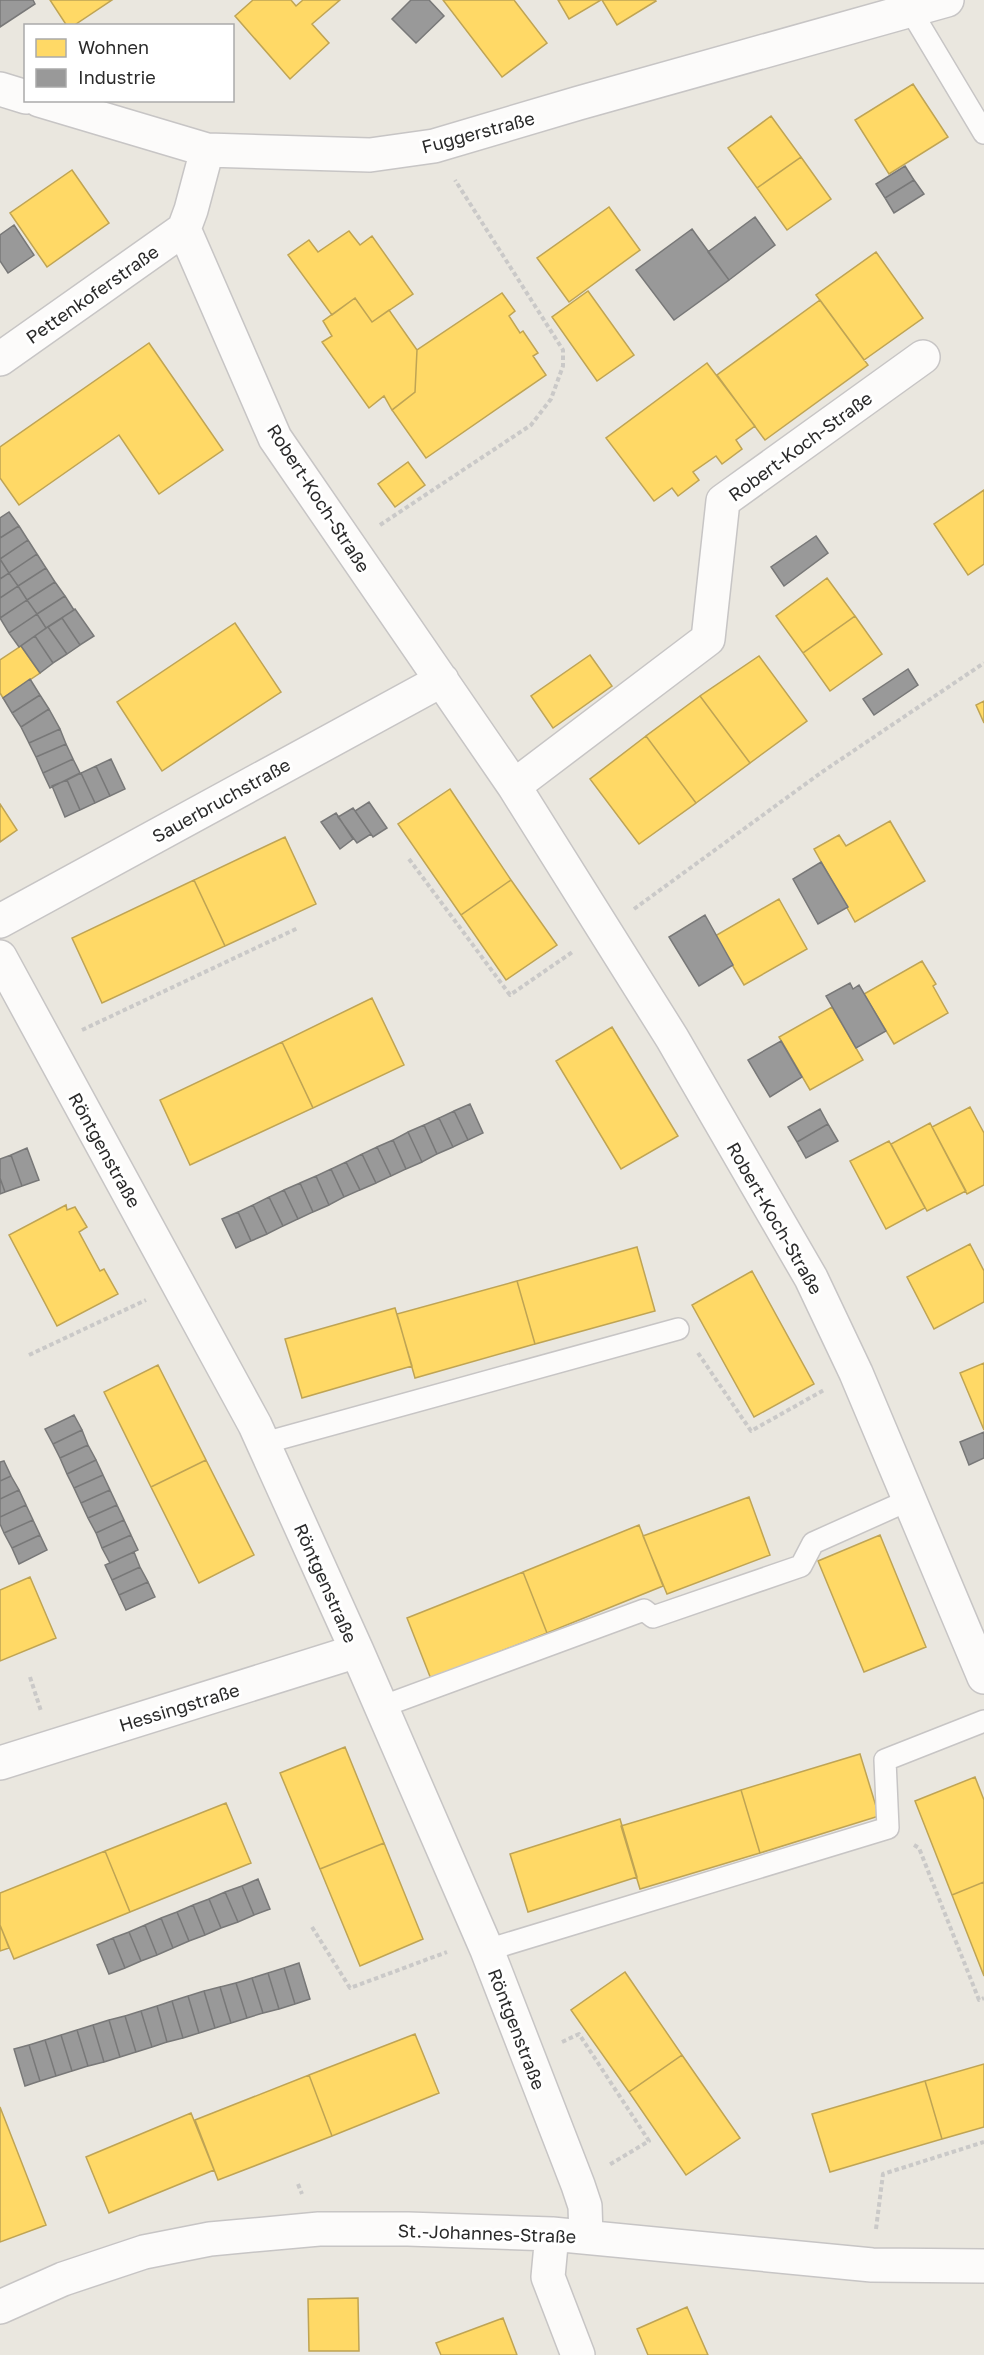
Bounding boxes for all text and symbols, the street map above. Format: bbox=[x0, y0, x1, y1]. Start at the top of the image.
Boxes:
legend bbox=[24, 24, 234, 102]
text: Wohnen bbox=[78, 36, 149, 58]
text: Industrie bbox=[78, 66, 156, 88]
street label: Fuggerstraße bbox=[419, 106, 537, 158]
street label: Pettenkoferstraße bbox=[22, 240, 162, 348]
street label: Robert-Koch-Straße bbox=[724, 386, 876, 506]
street label: Robert-Koch-Straße bbox=[263, 420, 375, 576]
street label: Sauerbruchstraße bbox=[148, 753, 294, 847]
street label: Röntgenstraße bbox=[64, 1089, 146, 1211]
street label: Robert-Koch-Straße bbox=[722, 1138, 828, 1298]
street label: Röntgenstraße bbox=[290, 1520, 362, 1646]
street label: Hessingstraße bbox=[116, 1678, 242, 1736]
street label: Röntgenstraße bbox=[484, 1965, 550, 2093]
street label: St.-Johannes-Straße bbox=[397, 2219, 577, 2247]

